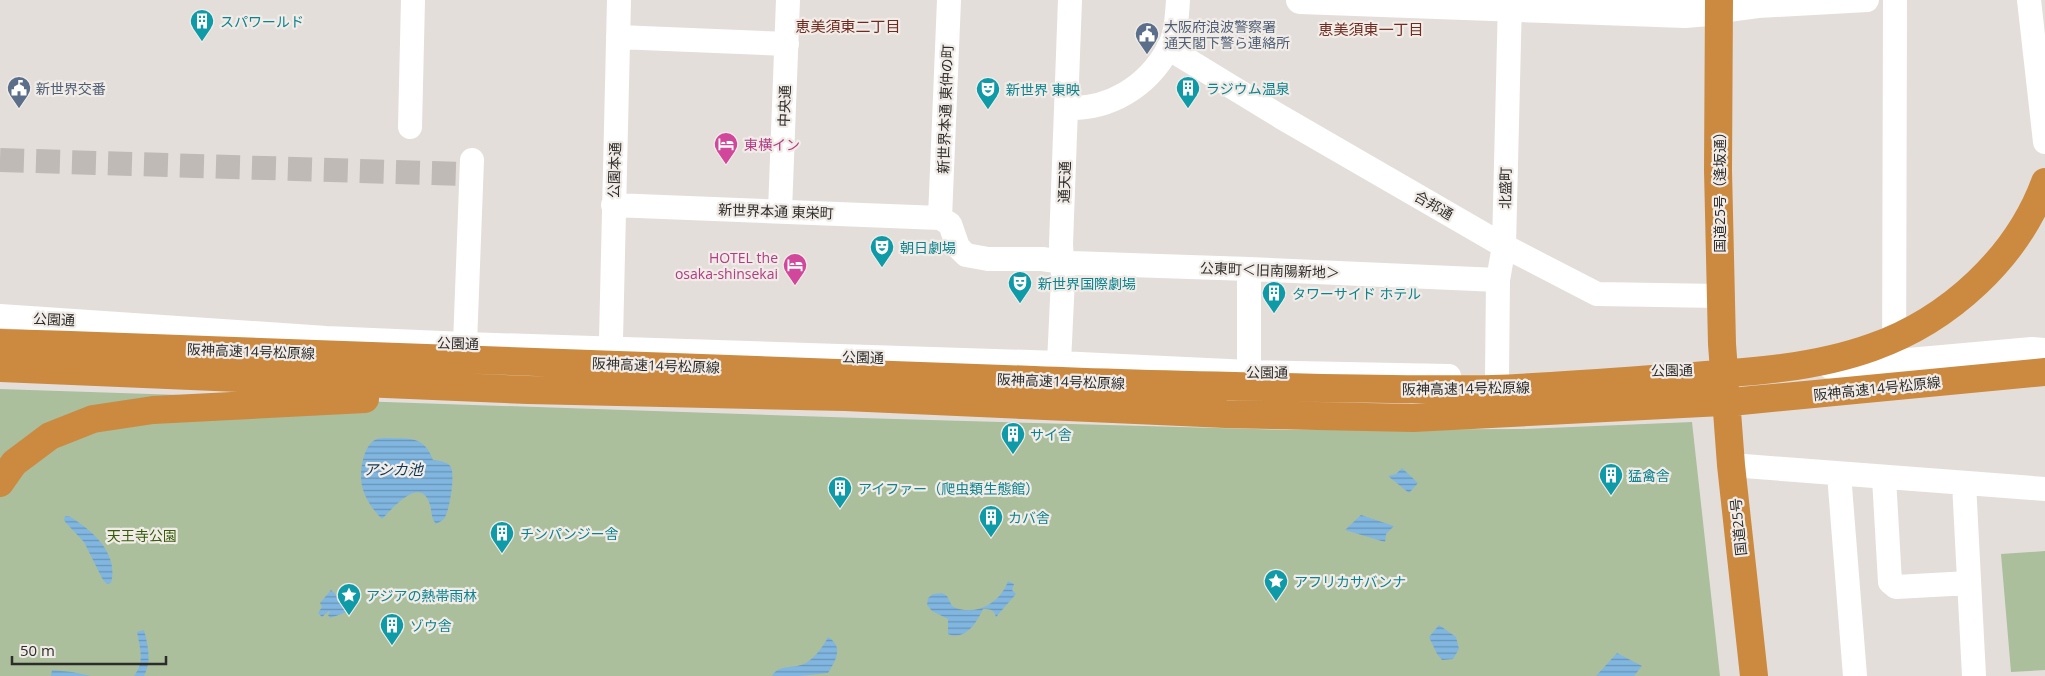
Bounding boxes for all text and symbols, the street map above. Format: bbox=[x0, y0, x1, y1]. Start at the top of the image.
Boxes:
building icon: スパワールド bbox=[189, 8, 215, 42]
place label: スパワールド bbox=[220, 12, 304, 31]
district label: 恵美須東二丁目 bbox=[795, 16, 901, 36]
place label: 大阪府浪波警察署 通天閣下警ら連絡所 bbox=[1164, 17, 1290, 52]
district label: 恵美須東一丁目 bbox=[1318, 19, 1424, 39]
public building icon: 大阪府浪波警察署 通天閣下警ら連絡所 bbox=[1134, 21, 1160, 55]
street label: 新世界本通 東仲の町 bbox=[933, 44, 957, 174]
public building icon: 新世界交番 bbox=[6, 75, 32, 109]
building icon: ラジウム温泉 bbox=[1175, 75, 1201, 109]
theatre icon: 新世界 東映 bbox=[975, 76, 1001, 110]
place label: 新世界交番 bbox=[36, 79, 106, 98]
place label: ラジウム温泉 bbox=[1206, 79, 1290, 98]
place label: 新世界 東映 bbox=[1006, 80, 1080, 99]
street label: 中央通 bbox=[774, 85, 794, 127]
street label: 国道25号（逢坂通） bbox=[1710, 125, 1729, 253]
hotel icon: 東横イン bbox=[713, 131, 739, 165]
place label: 東横イン bbox=[744, 135, 800, 154]
street label: 公園本通 bbox=[604, 142, 624, 198]
street label: 通天通 bbox=[1054, 161, 1074, 203]
street label: 北盛町 bbox=[1495, 167, 1515, 209]
street label: 合邦通 bbox=[1411, 186, 1457, 224]
street label: 新世界本通 東栄町 bbox=[718, 199, 834, 223]
theatre icon: 朝日劇場 bbox=[869, 234, 895, 268]
place label: 朝日劇場 bbox=[900, 238, 956, 257]
place label: HOTEL the osaka-shinsekai bbox=[675, 248, 778, 283]
hotel icon: HOTEL the osaka-shinsekai bbox=[782, 252, 808, 286]
street label: 公東町＜旧南陽新地＞ bbox=[1200, 258, 1340, 282]
theatre icon: 新世界国際劇場 bbox=[1007, 270, 1033, 304]
place label: 新世界国際劇場 bbox=[1038, 274, 1136, 293]
building icon: タワーサイド ホテル bbox=[1261, 280, 1287, 314]
place label: タワーサイド ホテル bbox=[1292, 284, 1421, 303]
street label: 公園通 bbox=[33, 308, 75, 330]
street label: 公園通 bbox=[437, 333, 479, 353]
street label: 阪神高速14号松原線 bbox=[187, 339, 315, 363]
street label: 公園通 bbox=[842, 347, 884, 367]
street label: 阪神高速14号松原線 bbox=[592, 353, 720, 377]
street label: 公園通 bbox=[1651, 360, 1693, 380]
street label: 公園通 bbox=[1246, 362, 1288, 382]
street label: 阪神高速14号松原線 bbox=[997, 369, 1125, 393]
street label: 阪神高速14号松原線 bbox=[1812, 372, 1942, 404]
street label: 阪神高速14号松原線 bbox=[1402, 377, 1530, 399]
building icon: サイ舎 bbox=[1000, 421, 1026, 455]
place label: サイ舎 bbox=[1030, 425, 1072, 444]
water label: アシカ池 bbox=[363, 459, 425, 479]
building icon: 猛禽舎 bbox=[1598, 462, 1624, 496]
place label: 猛禽舎 bbox=[1628, 466, 1670, 485]
building icon: アイファー（爬虫類生態館） bbox=[827, 475, 853, 509]
place label: アイファー（爬虫類生態館） bbox=[858, 479, 1039, 498]
street label: 国道25号 bbox=[1726, 497, 1750, 557]
building icon: カバ舎 bbox=[978, 504, 1004, 538]
place label: カバ舎 bbox=[1008, 508, 1050, 527]
building icon: チンパンジー舎 bbox=[489, 520, 515, 554]
place label: チンパンジー舎 bbox=[520, 524, 619, 543]
park label: 天王寺公園 bbox=[107, 526, 177, 545]
place icon: アフリカサバンナ bbox=[1263, 568, 1289, 602]
place label: アフリカサバンナ bbox=[1294, 572, 1406, 591]
place icon: アジアの熱帯雨林 bbox=[336, 582, 362, 616]
place label: アジアの熱帯雨林 bbox=[366, 586, 477, 605]
building icon: ゾウ舎 bbox=[379, 612, 405, 646]
place label: ゾウ舎 bbox=[410, 616, 452, 635]
scale bar bbox=[12, 634, 166, 666]
text: 50 m bbox=[20, 640, 55, 660]

